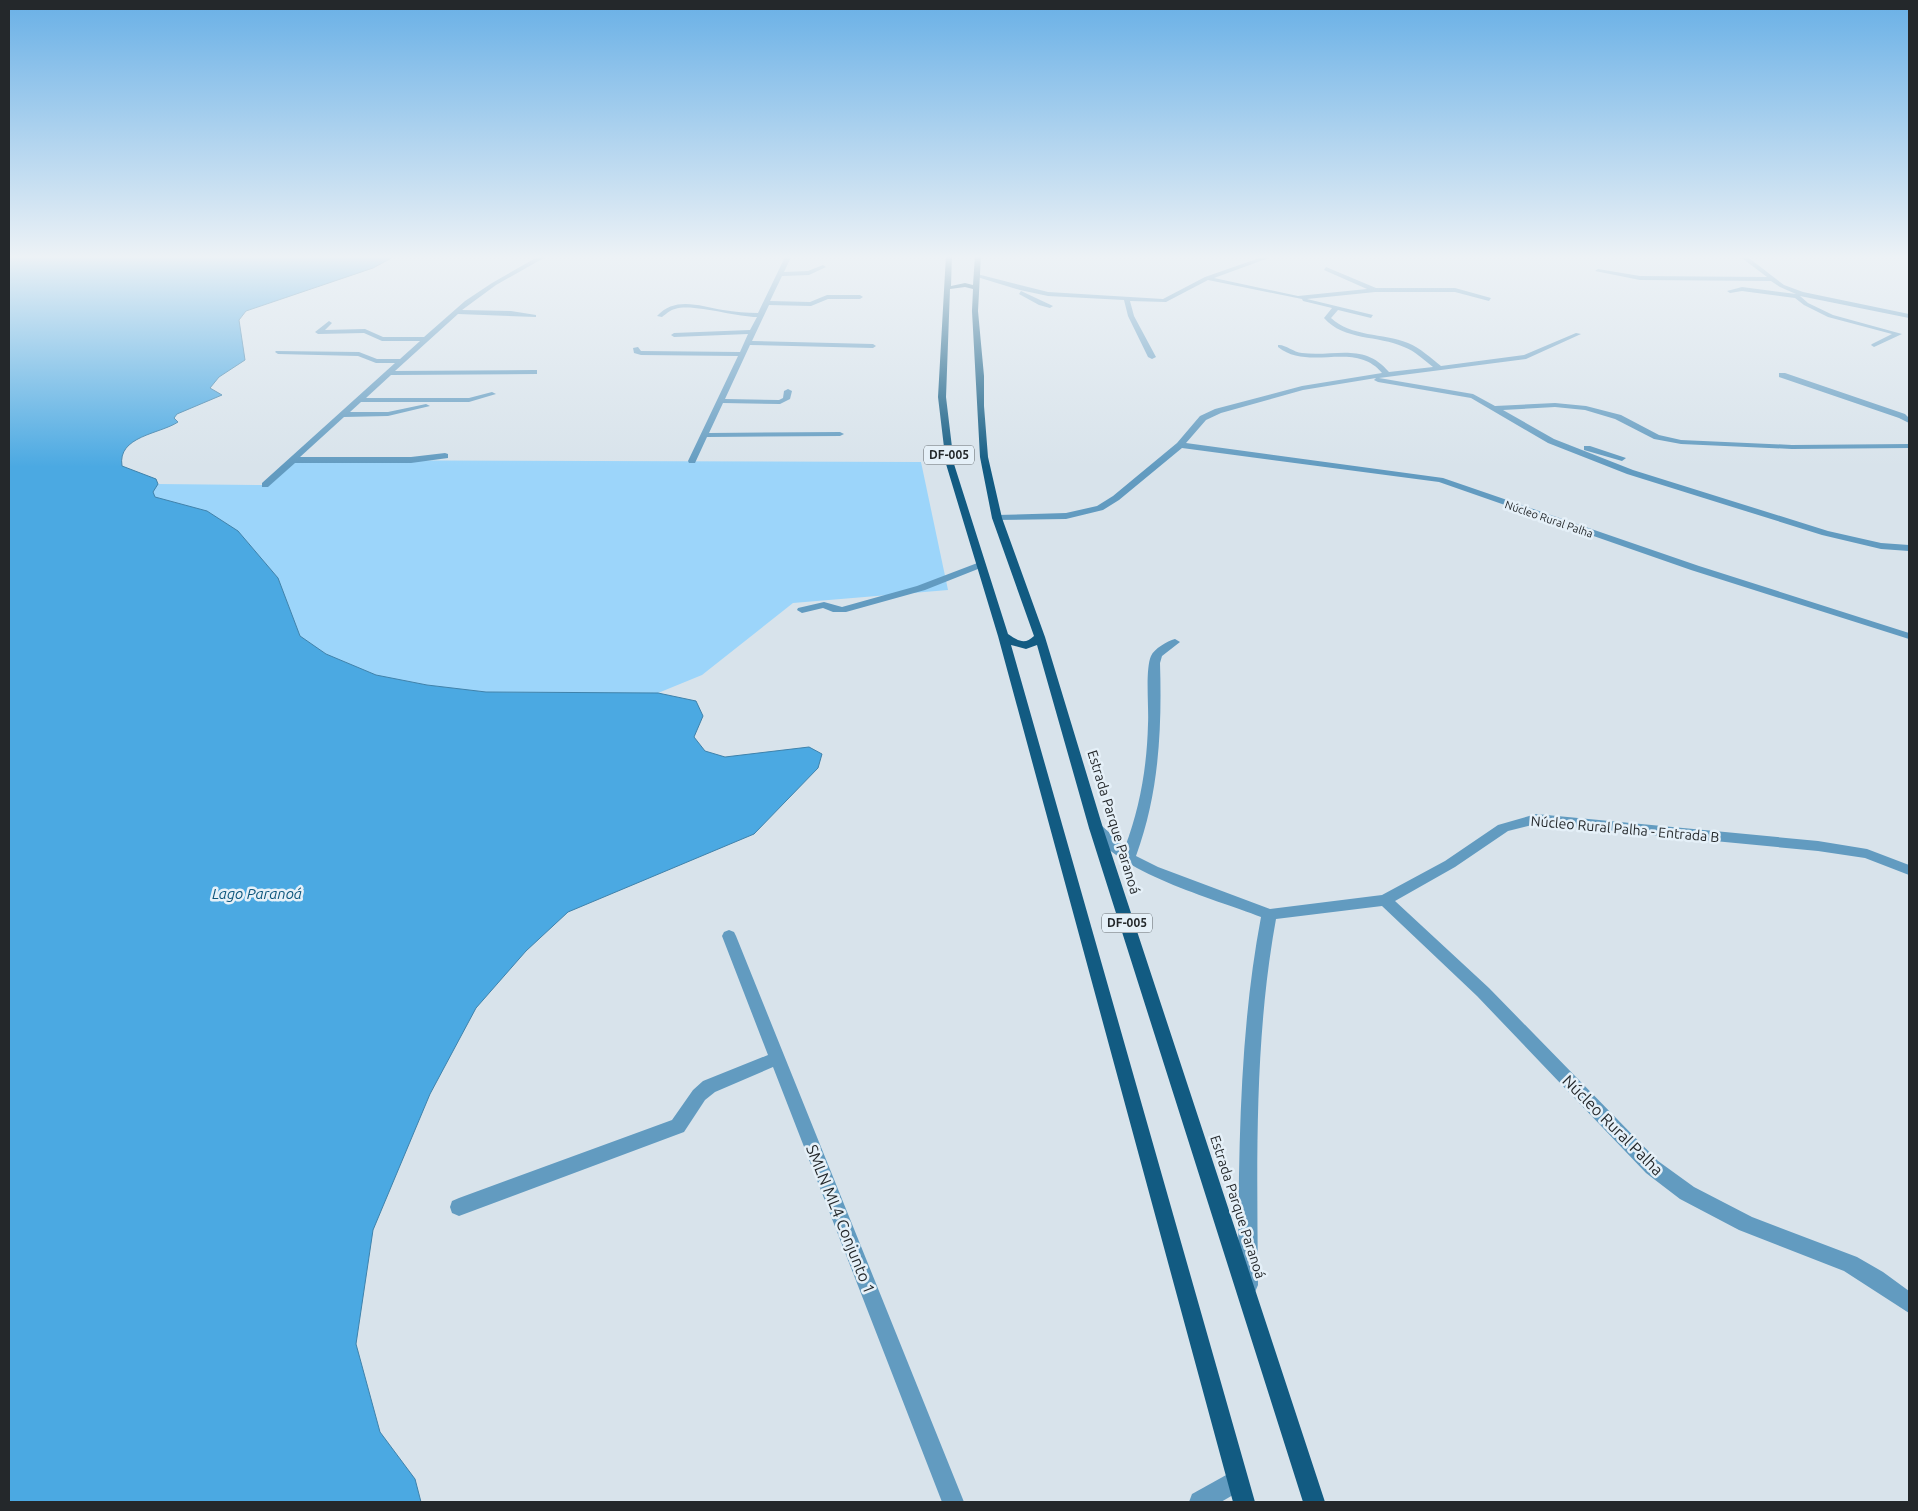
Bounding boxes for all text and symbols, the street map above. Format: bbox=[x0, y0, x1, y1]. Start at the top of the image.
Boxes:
road number: DF-005 bbox=[924, 446, 974, 464]
street label: Núcleo Rural Palha bbox=[1503, 498, 1595, 540]
street label: Estrada Parque Paranoá bbox=[1084, 748, 1144, 896]
street label: Núcleo Rural Palha - Entrada B bbox=[1530, 813, 1720, 845]
water label: Lago Paranoá bbox=[212, 885, 302, 902]
road number: DF-005 bbox=[1102, 914, 1152, 932]
street label: Núcleo Rural Palha bbox=[1559, 1071, 1667, 1179]
street label: Estrada Parque Paranoá bbox=[1207, 1133, 1269, 1281]
street label: SMLN ML4 Conjunto 1 bbox=[803, 1142, 879, 1296]

